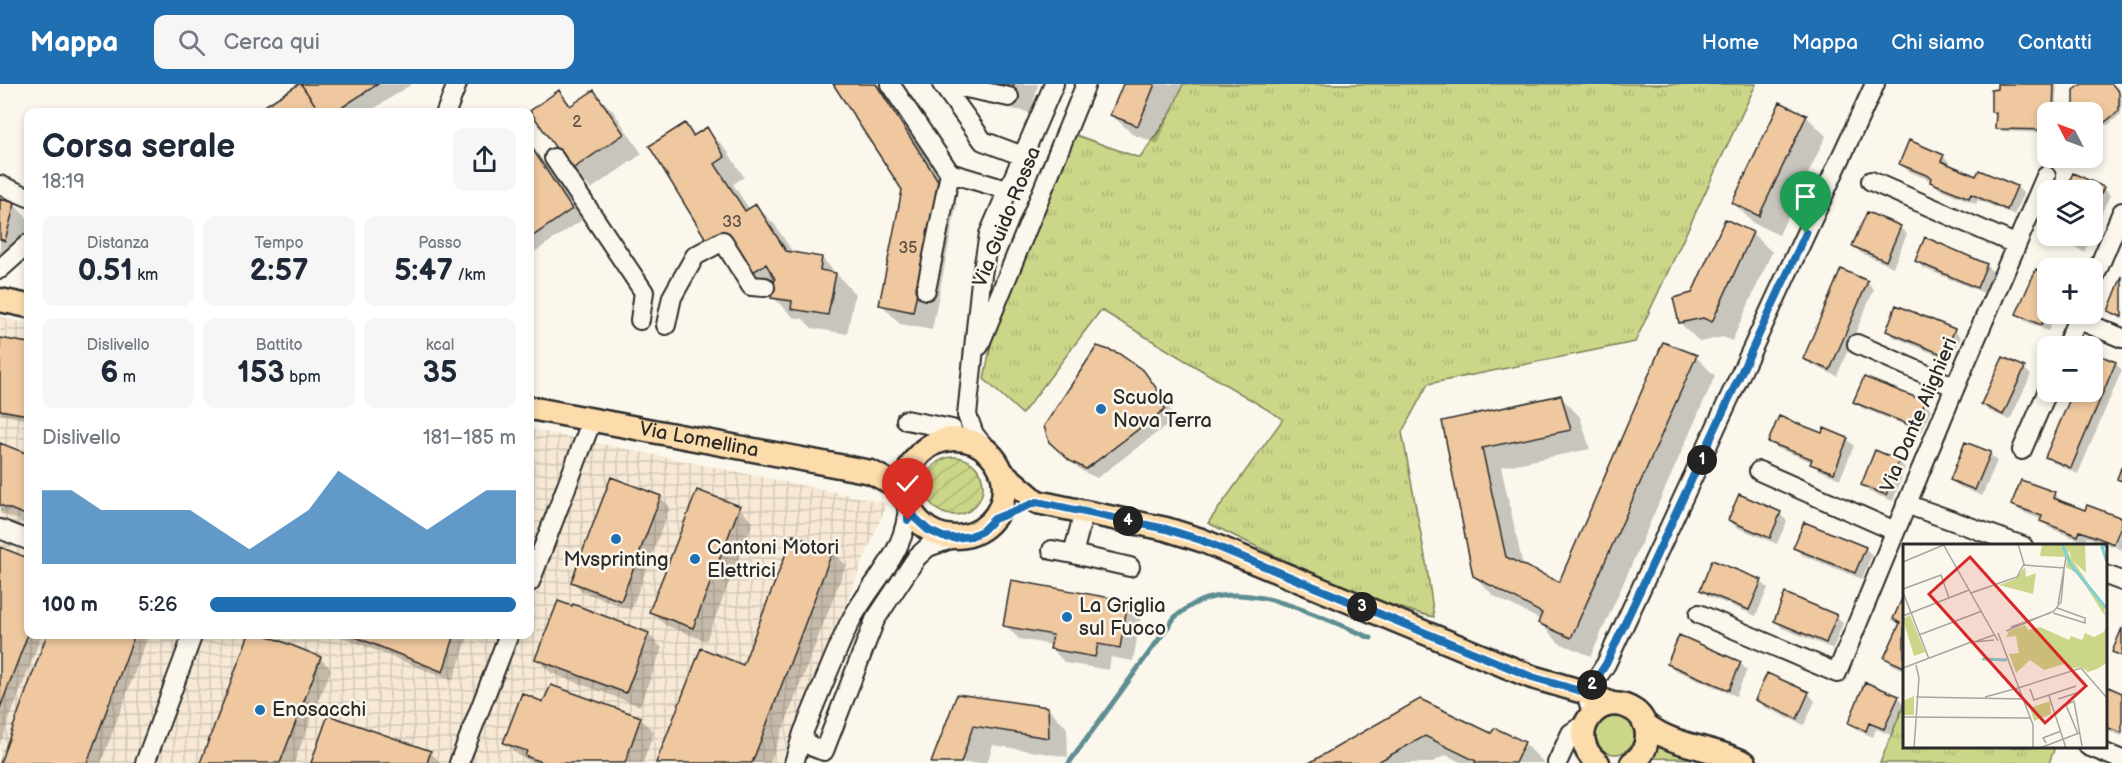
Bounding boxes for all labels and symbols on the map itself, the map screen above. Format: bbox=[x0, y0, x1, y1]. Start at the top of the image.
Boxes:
north arrow bbox=[2037, 102, 2103, 168]
house number: 2 bbox=[572, 113, 582, 132]
street label: Via Guido Rossa bbox=[968, 143, 1046, 291]
pin bbox=[1780, 171, 1831, 233]
house number: 33 bbox=[722, 213, 742, 232]
house number: 35 bbox=[898, 239, 918, 258]
street label: Via Dante Alighieri bbox=[1876, 334, 1962, 496]
place label: Scuola Nova Terra bbox=[1113, 386, 1212, 433]
marker: Scuola Nova Terra bbox=[1094, 402, 1108, 416]
street label: Via Lomellina bbox=[638, 417, 761, 463]
pin: 1 bbox=[1687, 445, 1717, 475]
pin bbox=[882, 458, 933, 520]
pin: 4 bbox=[1113, 506, 1143, 536]
marker: Mvsprinting bbox=[609, 532, 623, 546]
place label: Cantoni Motori Elettrici bbox=[707, 536, 839, 583]
inset map bbox=[1903, 544, 2107, 748]
place label: Mvsprinting bbox=[563, 548, 669, 572]
marker: Cantoni Motori Elettrici bbox=[688, 552, 702, 566]
pin: 3 bbox=[1347, 592, 1377, 622]
place label: La Griglia sul Fuoco bbox=[1079, 594, 1166, 641]
marker: La Griglia sul Fuoco bbox=[1060, 610, 1074, 624]
pin: 2 bbox=[1577, 670, 1607, 700]
place label: Enosacchi bbox=[272, 698, 366, 722]
marker: Enosacchi bbox=[253, 703, 267, 717]

